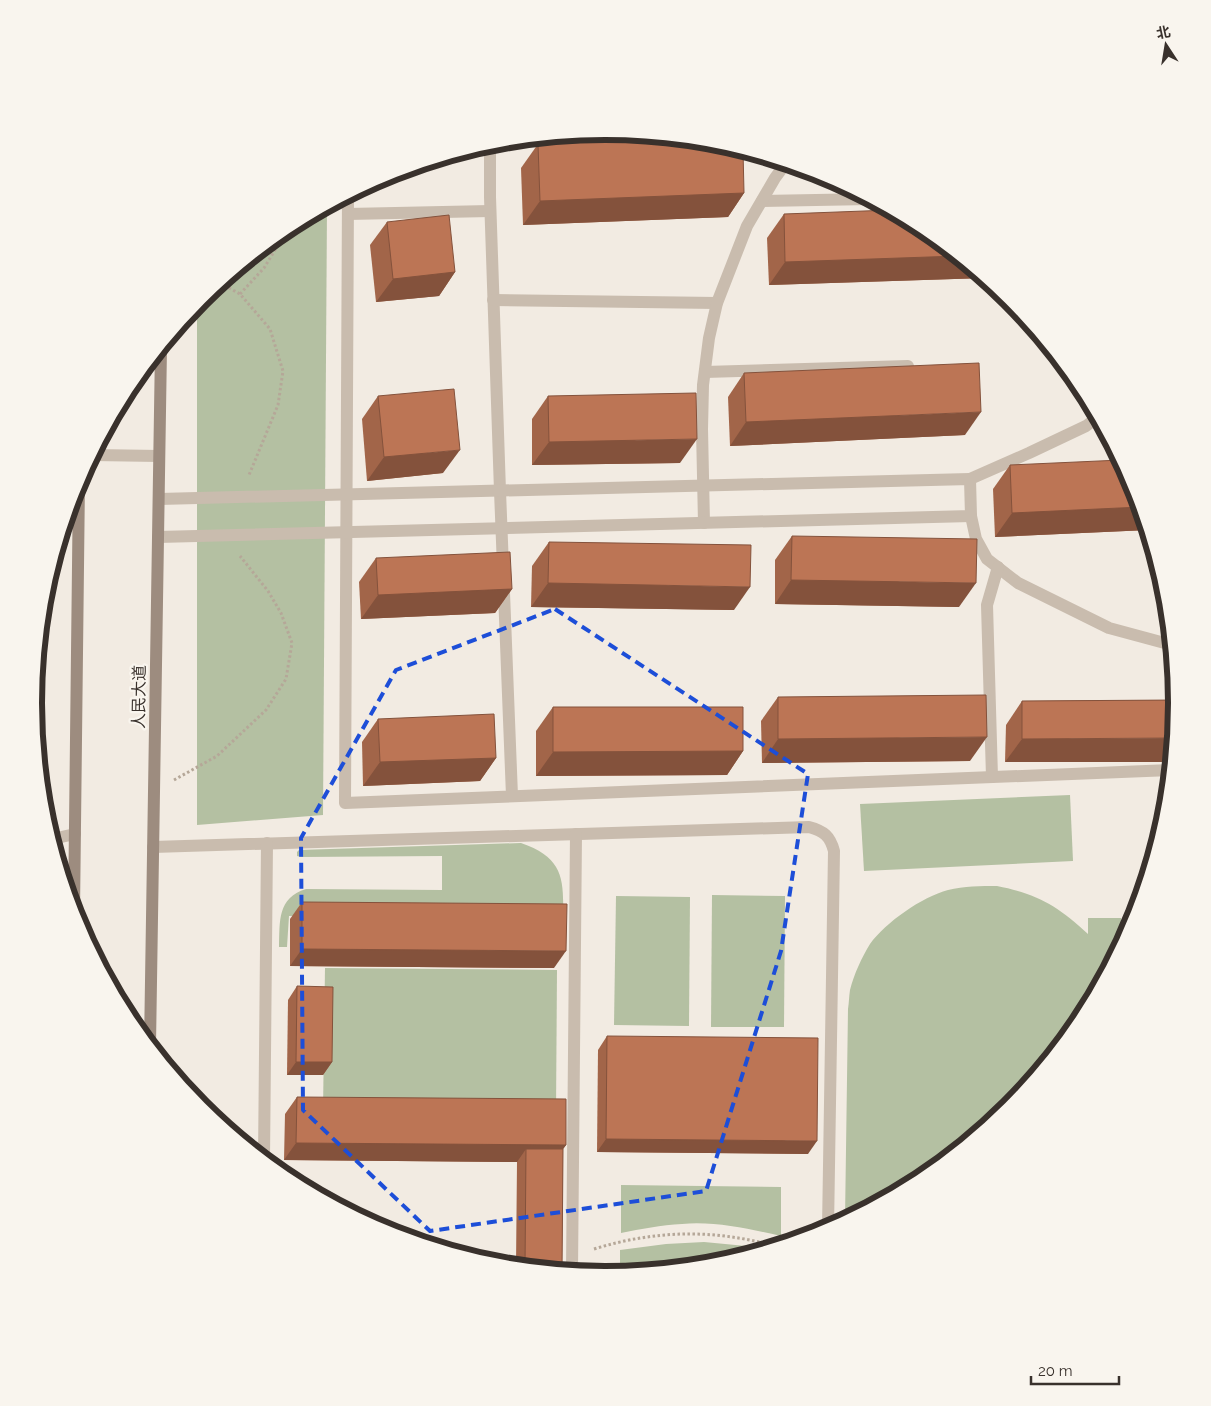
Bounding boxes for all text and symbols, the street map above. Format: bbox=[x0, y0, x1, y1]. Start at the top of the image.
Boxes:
north arrow bbox=[1141, 20, 1191, 70]
text: 北 bbox=[1155, 23, 1172, 42]
street label: 人民大道 bbox=[129, 665, 149, 729]
scale bar bbox=[1031, 1354, 1118, 1386]
text: 20 m bbox=[1038, 1362, 1073, 1380]

